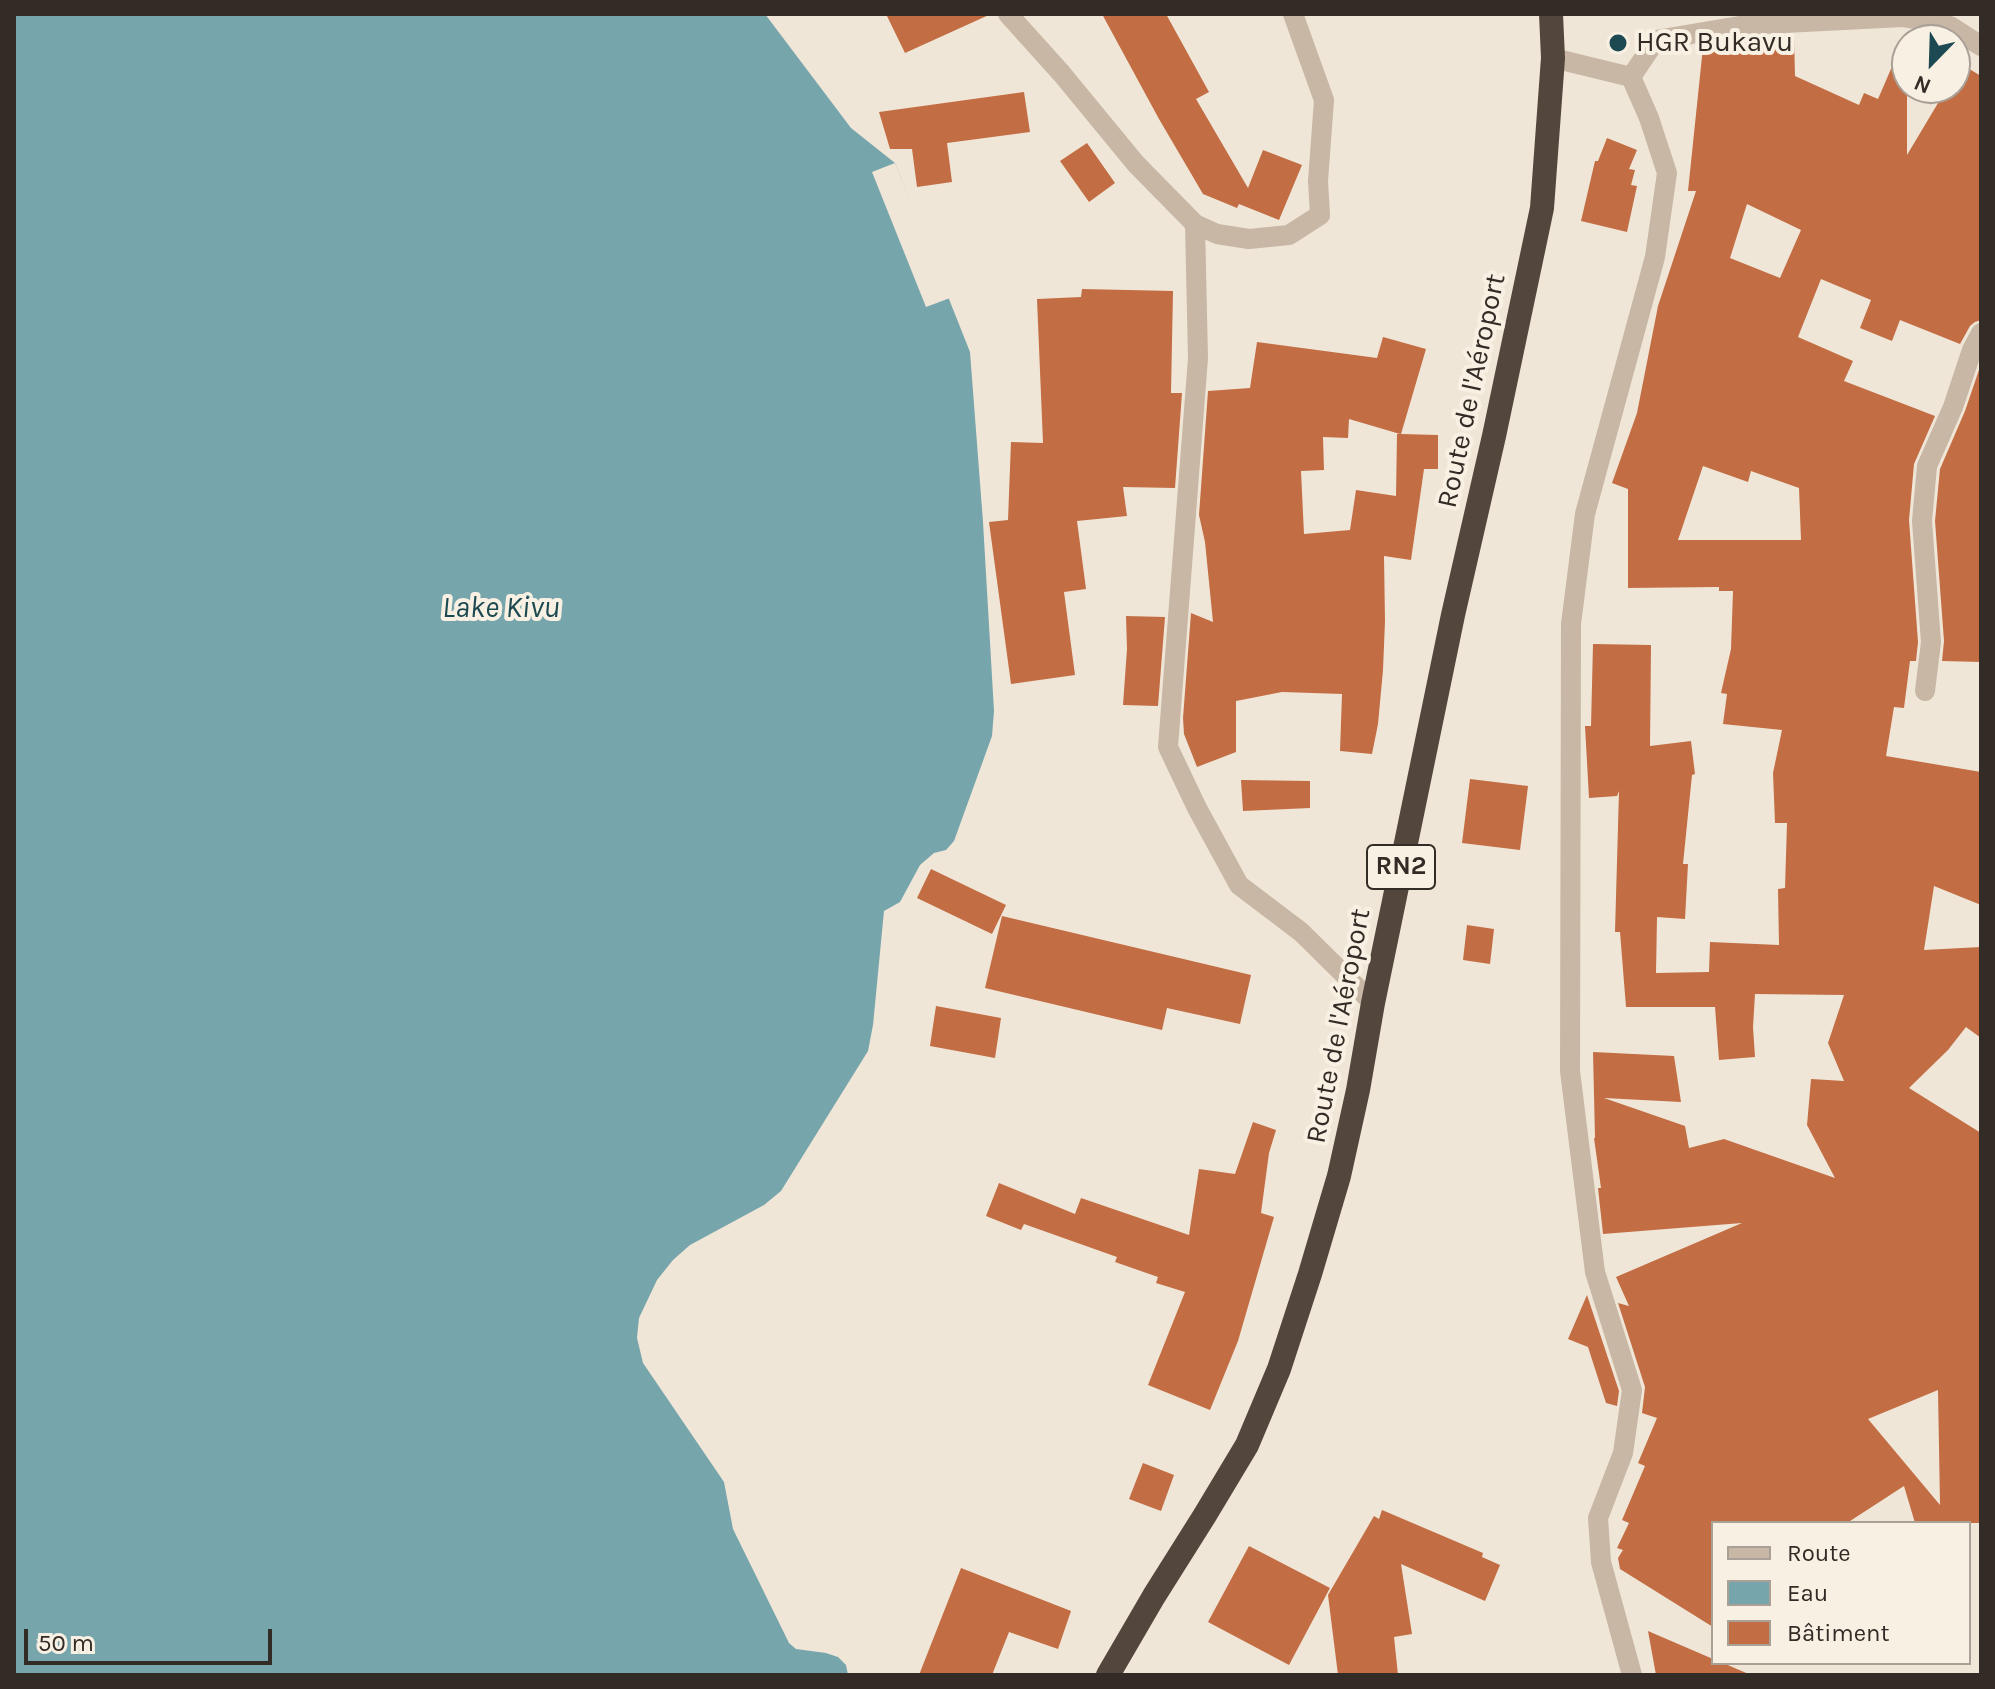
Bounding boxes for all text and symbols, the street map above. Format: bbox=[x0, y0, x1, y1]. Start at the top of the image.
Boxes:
north arrow bbox=[1891, 24, 1971, 104]
place label: HGR Bukavu bbox=[1636, 26, 1793, 60]
marker: HGR Bukavu bbox=[1607, 32, 1629, 54]
text: N bbox=[1910, 69, 1935, 99]
street label: Route de l'Aéroport bbox=[1431, 271, 1513, 511]
water label: Lake Kivu bbox=[442, 590, 560, 626]
road number: RN2 bbox=[1367, 845, 1435, 889]
street label: Route de l'Aéroport bbox=[1300, 906, 1378, 1146]
legend bbox=[1711, 1521, 1971, 1665]
text: Route bbox=[1787, 1539, 1851, 1567]
text: Eau bbox=[1787, 1579, 1828, 1607]
scale bar bbox=[28, 1613, 276, 1663]
text: Bâtiment bbox=[1787, 1619, 1890, 1647]
text: 50 m bbox=[38, 1629, 94, 1657]

